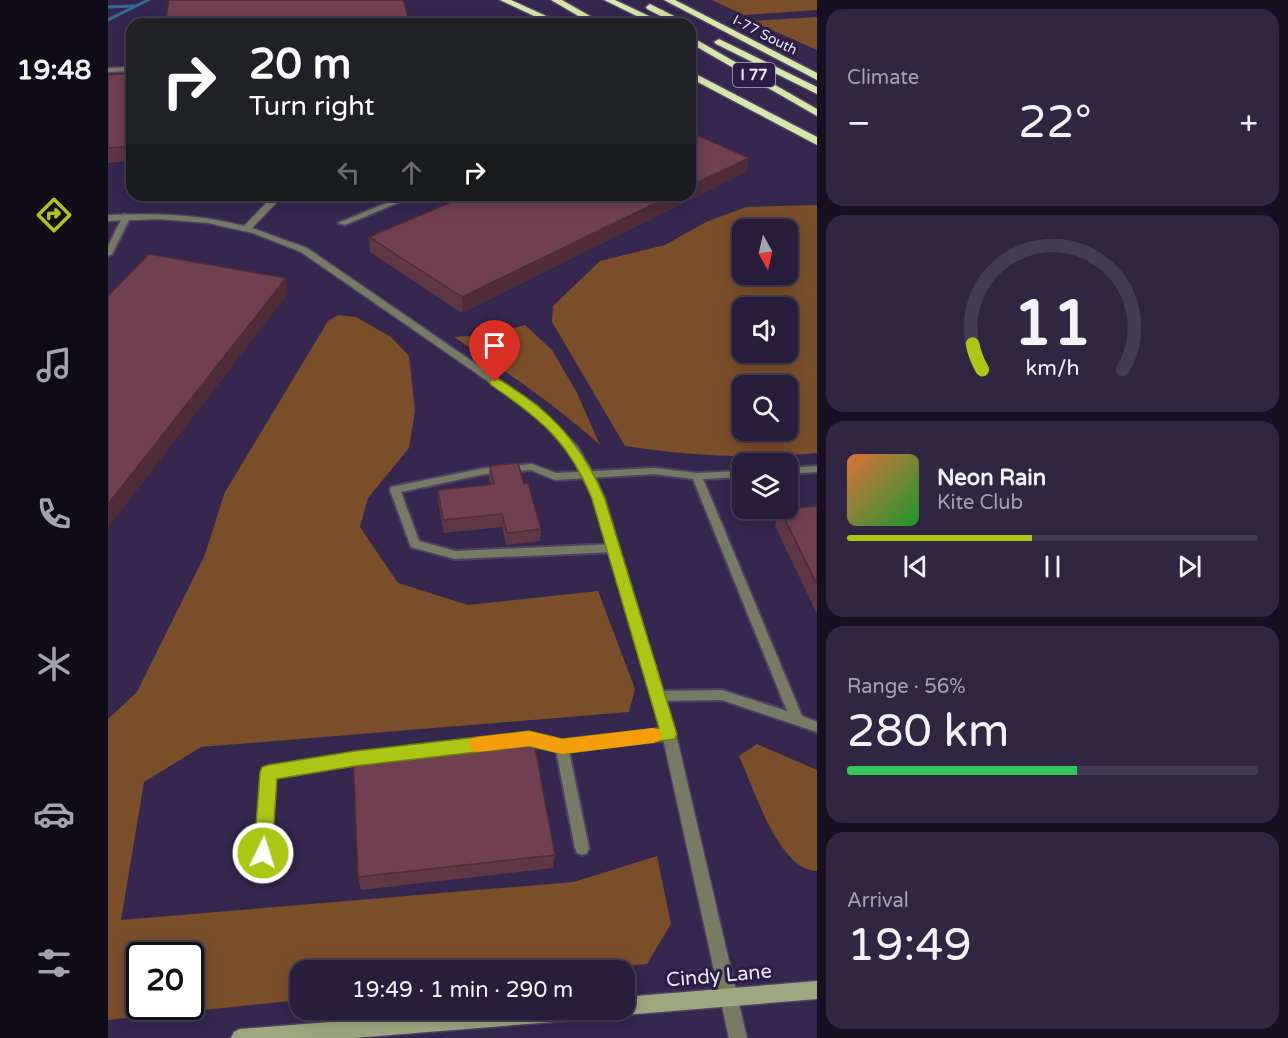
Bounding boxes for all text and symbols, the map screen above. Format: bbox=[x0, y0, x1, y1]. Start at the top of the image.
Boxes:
street label: I-77 South bbox=[730, 11, 800, 59]
text: 20 m bbox=[249, 39, 351, 90]
icon: right bbox=[150, 42, 228, 120]
text: 19:48 bbox=[17, 54, 91, 87]
road number: I 77 bbox=[733, 63, 775, 87]
text: Climate bbox=[847, 66, 919, 90]
text: Turn right bbox=[249, 90, 375, 123]
text: 22° bbox=[1018, 96, 1092, 150]
text: − bbox=[847, 104, 871, 143]
text: + bbox=[1239, 104, 1258, 143]
icon: left bbox=[332, 156, 365, 189]
icon: ahead bbox=[395, 156, 428, 189]
icon: right bbox=[458, 156, 491, 189]
icon: directions bbox=[33, 194, 75, 236]
north arrow bbox=[732, 219, 798, 285]
map controls bbox=[732, 219, 798, 519]
text: 11 bbox=[1013, 287, 1092, 362]
button: sound bbox=[732, 297, 798, 363]
pin bbox=[469, 320, 520, 382]
icon: arrive bbox=[478, 329, 511, 362]
icon: music bbox=[33, 344, 75, 386]
text: km/h bbox=[1026, 356, 1079, 382]
button: search bbox=[732, 375, 798, 441]
button: layers bbox=[732, 453, 798, 519]
text: Neon Rain bbox=[937, 465, 1046, 491]
text: Kite Club bbox=[937, 491, 1023, 515]
icon: phone bbox=[33, 493, 75, 535]
icon: previous bbox=[899, 550, 932, 583]
icon: pause bbox=[1036, 550, 1069, 583]
icon: next bbox=[1173, 550, 1206, 583]
icon: climate bbox=[33, 643, 75, 685]
text: Range · 56% bbox=[847, 675, 966, 699]
text: 280 km bbox=[847, 705, 1009, 759]
icon: car bbox=[33, 793, 75, 835]
position arrow bbox=[231, 821, 295, 885]
text: Arrival bbox=[847, 889, 909, 913]
text: 19:49 bbox=[847, 919, 972, 973]
icon: filters bbox=[33, 942, 75, 984]
speed limit sign: 20 bbox=[126, 942, 204, 1020]
street label: Cindy Lane bbox=[665, 959, 773, 993]
text: 19:49 · 1 min · 290 m bbox=[352, 977, 573, 1003]

